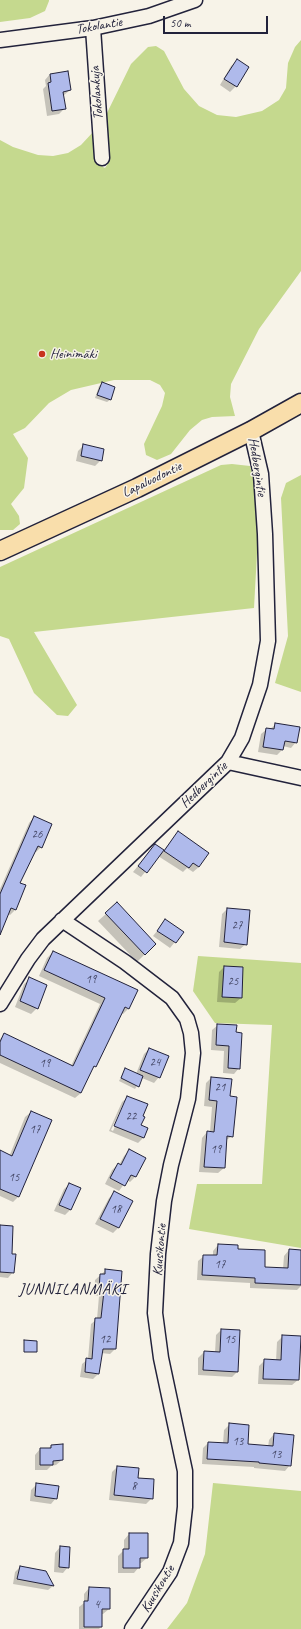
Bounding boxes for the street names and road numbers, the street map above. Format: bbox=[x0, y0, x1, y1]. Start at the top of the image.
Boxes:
street label: Tokolantie bbox=[75, 14, 123, 38]
street label: Tokolankuja bbox=[87, 66, 107, 120]
street label: Hedbergintie bbox=[244, 436, 270, 498]
street label: Lapaluodontie bbox=[120, 458, 184, 502]
street label: Hedbergintie bbox=[177, 758, 231, 812]
street label: Kuusikontie bbox=[149, 1223, 171, 1277]
street label: Kuusikontie bbox=[137, 1562, 179, 1616]

